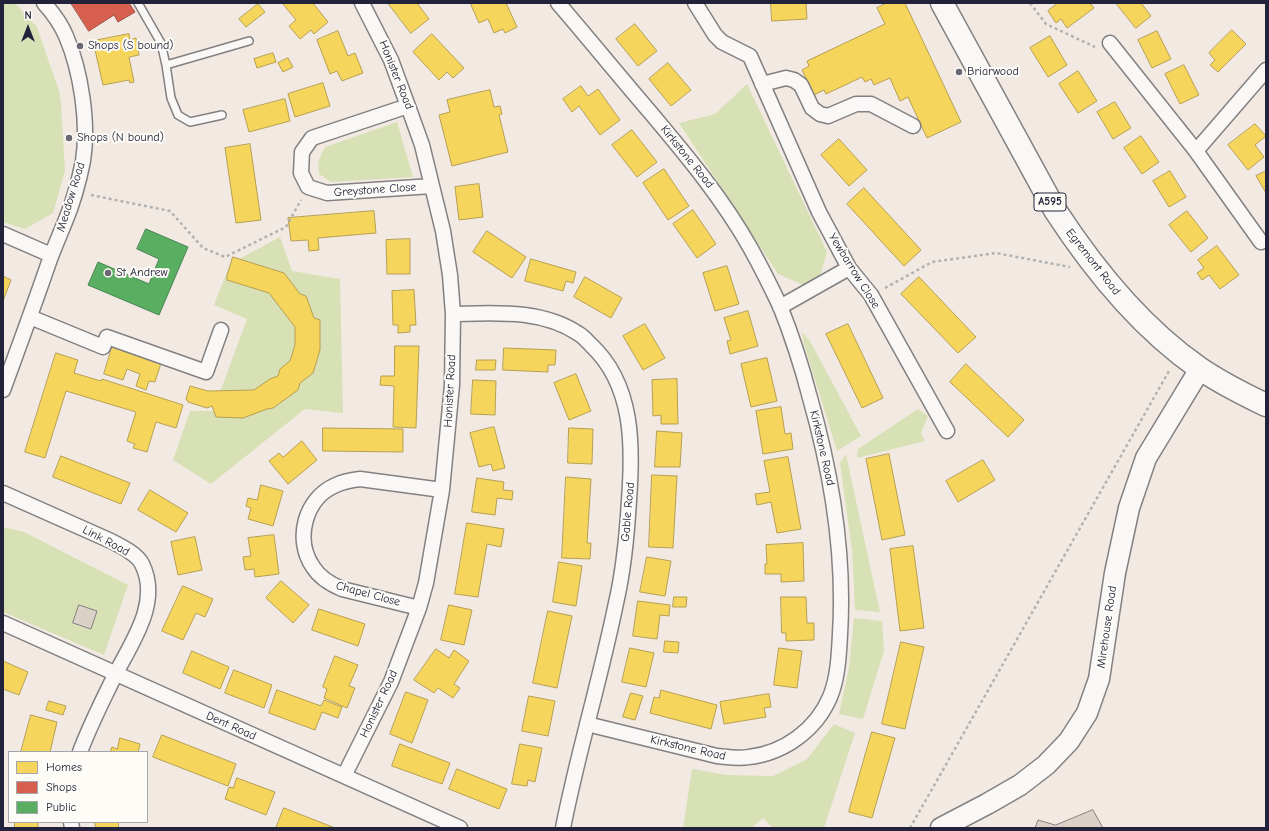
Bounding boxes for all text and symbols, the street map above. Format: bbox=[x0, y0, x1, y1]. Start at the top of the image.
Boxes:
north arrow bbox=[8, 8, 48, 48]
text: N bbox=[24, 9, 32, 22]
street label: Honister Road bbox=[376, 38, 416, 112]
place label: Shops (S bound) bbox=[88, 39, 174, 53]
marker: Shops (S bound) bbox=[75, 41, 85, 51]
place label: Briarwood bbox=[967, 65, 1019, 79]
marker: Briarwood bbox=[954, 67, 964, 77]
street label: Kirkstone Road bbox=[657, 123, 717, 191]
place label: Shops (N bound) bbox=[77, 131, 164, 145]
marker: Shops (N bound) bbox=[64, 133, 74, 143]
street label: Meadow Road bbox=[54, 160, 88, 234]
street label: Greystone Close bbox=[333, 180, 417, 200]
road number: A595 bbox=[1034, 193, 1066, 211]
street label: Egremont Road bbox=[1063, 226, 1123, 298]
street label: Yewbarrow Close bbox=[825, 231, 883, 311]
place label: St Andrew bbox=[116, 266, 168, 280]
marker: St Andrew bbox=[103, 268, 113, 278]
street label: Honister Road bbox=[441, 354, 459, 428]
street label: Kirkstone Road bbox=[806, 409, 838, 487]
street label: Gable Road bbox=[618, 482, 638, 542]
street label: Link Road bbox=[80, 523, 132, 559]
street label: Chapel Close bbox=[334, 578, 402, 610]
street label: Mirehouse Road bbox=[1094, 585, 1120, 669]
street label: Honister Road bbox=[357, 668, 401, 740]
street label: Dent Road bbox=[204, 709, 258, 743]
street label: Kirkstone Road bbox=[649, 732, 727, 764]
legend bbox=[8, 751, 148, 823]
text: Homes bbox=[46, 760, 82, 774]
text: Shops bbox=[46, 780, 77, 794]
text: Public bbox=[46, 800, 76, 814]

